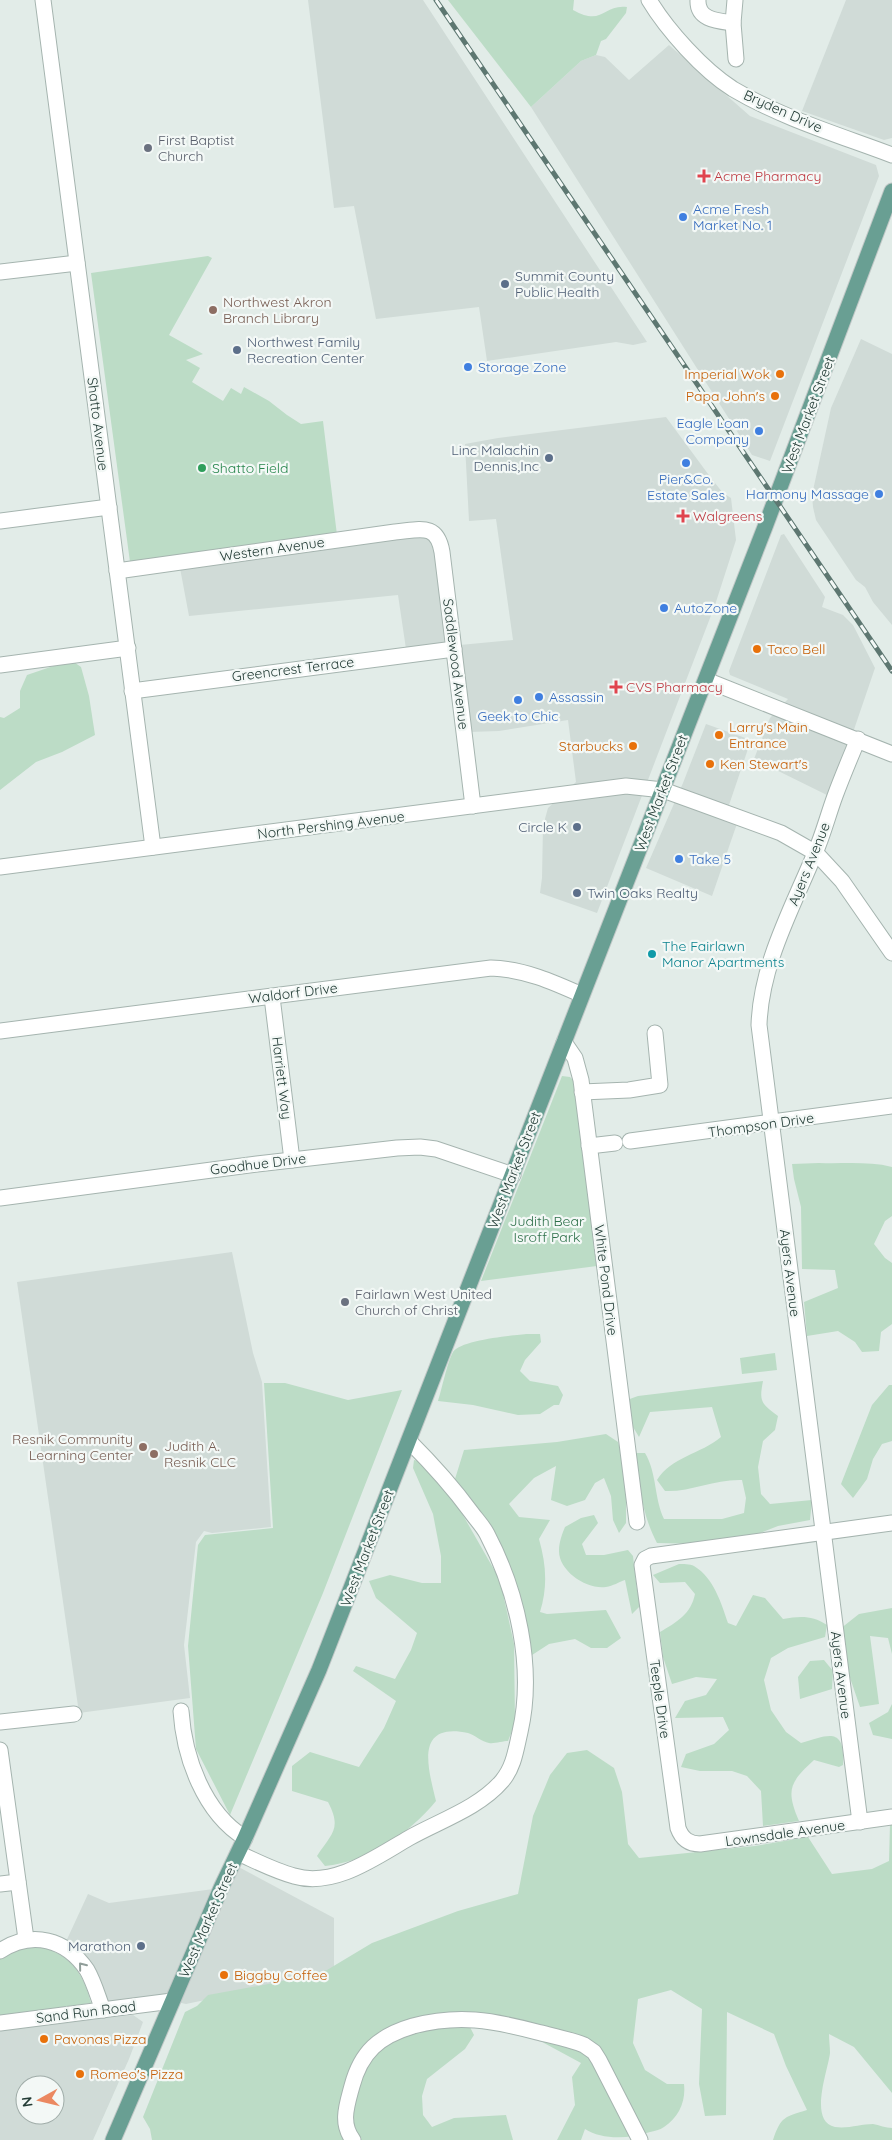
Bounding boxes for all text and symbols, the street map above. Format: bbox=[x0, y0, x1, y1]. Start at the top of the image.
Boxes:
street label: Bryden Drive bbox=[741, 86, 825, 136]
place label: First Baptist Church bbox=[158, 131, 235, 165]
marker: First Baptist Church bbox=[142, 142, 154, 154]
place label: Acme Pharmacy bbox=[714, 167, 821, 185]
marker: Acme Pharmacy bbox=[698, 170, 710, 182]
place label: Acme Fresh Market No. 1 bbox=[693, 200, 772, 234]
marker: Acme Fresh Market No. 1 bbox=[677, 211, 689, 223]
place label: Summit County Public Health bbox=[515, 267, 614, 301]
marker: Summit County Public Health bbox=[499, 278, 511, 290]
place label: Northwest Akron Branch Library bbox=[223, 293, 332, 327]
marker: Northwest Akron Branch Library bbox=[207, 304, 219, 316]
place label: Northwest Family Recreation Center bbox=[247, 333, 365, 367]
marker: Northwest Family Recreation Center bbox=[231, 344, 243, 356]
street label: West Market Street bbox=[777, 354, 839, 476]
place label: Storage Zone bbox=[478, 358, 566, 376]
marker: Storage Zone bbox=[462, 361, 474, 373]
place label: Imperial Wok bbox=[684, 365, 770, 383]
marker: Imperial Wok bbox=[774, 368, 786, 380]
street label: Shatto Avenue bbox=[83, 376, 113, 472]
place label: Papa John's bbox=[686, 387, 765, 405]
marker: Papa John's bbox=[769, 390, 781, 402]
place label: Eagle Loan Company bbox=[677, 414, 749, 448]
marker: Eagle Loan Company bbox=[753, 425, 765, 437]
place label: Linc Malachin Dennis,Inc bbox=[451, 441, 539, 475]
marker: Linc Malachin Dennis,Inc bbox=[543, 452, 555, 464]
marker: Pier&Co. Estate Sales bbox=[680, 457, 692, 469]
place label: Shatto Field bbox=[212, 459, 288, 477]
marker: Shatto Field bbox=[196, 462, 208, 474]
place label: Pier&Co. Estate Sales bbox=[647, 470, 725, 504]
place label: Harmony Massage bbox=[746, 485, 869, 503]
marker: Harmony Massage bbox=[873, 488, 885, 500]
place label: Walgreens bbox=[693, 507, 762, 525]
marker: Walgreens bbox=[677, 510, 689, 522]
street label: Western Avenue bbox=[218, 533, 326, 565]
street label: Saddlewood Avenue bbox=[439, 597, 473, 731]
place label: AutoZone bbox=[674, 599, 737, 617]
marker: AutoZone bbox=[658, 602, 670, 614]
place label: Taco Bell bbox=[767, 640, 826, 658]
marker: Taco Bell bbox=[751, 643, 763, 655]
street label: Greencrest Terrace bbox=[231, 653, 355, 685]
place label: CVS Pharmacy bbox=[626, 678, 723, 696]
marker: CVS Pharmacy bbox=[610, 681, 622, 693]
place label: Assassin bbox=[549, 688, 604, 706]
marker: Assassin bbox=[533, 691, 545, 703]
marker: Geek to Chic bbox=[512, 694, 524, 706]
place label: Geek to Chic bbox=[477, 707, 559, 725]
place label: Larry's Main Entrance bbox=[729, 718, 808, 752]
marker: Larry's Main Entrance bbox=[713, 729, 725, 741]
street label: West Market Street bbox=[630, 732, 692, 854]
place label: Starbucks bbox=[559, 737, 623, 755]
marker: Starbucks bbox=[627, 740, 639, 752]
place label: Ken Stewart's bbox=[720, 755, 808, 773]
marker: Ken Stewart's bbox=[704, 758, 716, 770]
street label: North Pershing Avenue bbox=[256, 807, 406, 843]
place label: Circle K bbox=[518, 818, 567, 836]
street label: Ayers Avenue bbox=[784, 820, 834, 908]
marker: Circle K bbox=[571, 821, 583, 833]
place label: Take 5 bbox=[689, 850, 731, 868]
marker: Take 5 bbox=[673, 853, 685, 865]
place label: Twin Oaks Realty bbox=[587, 884, 698, 902]
marker: Twin Oaks Realty bbox=[571, 887, 583, 899]
place label: The Fairlawn Manor Apartments bbox=[662, 937, 784, 971]
marker: The Fairlawn Manor Apartments bbox=[646, 948, 658, 960]
street label: Waldorf Drive bbox=[247, 979, 339, 1007]
street label: Harriett Way bbox=[268, 1036, 296, 1120]
street label: West Market Street bbox=[483, 1109, 545, 1231]
street label: Thompson Drive bbox=[707, 1109, 815, 1141]
street label: Goodhue Drive bbox=[209, 1149, 307, 1179]
park label: Judith Bear Isroff Park bbox=[510, 1212, 585, 1246]
street label: White Pond Drive bbox=[590, 1223, 622, 1337]
street label: Ayers Avenue bbox=[776, 1228, 804, 1318]
place label: Fairlawn West United Church of Christ bbox=[355, 1285, 492, 1319]
marker: Fairlawn West United Church of Christ bbox=[339, 1296, 351, 1308]
place label: Resnik Community Learning Center bbox=[12, 1430, 134, 1464]
place label: Judith A. Resnik CLC bbox=[164, 1437, 236, 1471]
marker: Resnik Community Learning Center bbox=[137, 1441, 149, 1453]
marker: Judith A. Resnik CLC bbox=[148, 1448, 160, 1460]
street label: West Market Street bbox=[336, 1487, 398, 1609]
street label: Ayers Avenue bbox=[827, 1630, 855, 1720]
street label: Teeple Drive bbox=[646, 1658, 674, 1740]
street label: Lownsdale Avenue bbox=[724, 1816, 846, 1850]
street label: West Market Street bbox=[175, 1860, 241, 1980]
place label: Marathon bbox=[68, 1937, 131, 1955]
marker: Marathon bbox=[135, 1940, 147, 1952]
one-way arrow bbox=[80, 1963, 88, 1972]
place label: Biggby Coffee bbox=[234, 1966, 327, 1984]
marker: Biggby Coffee bbox=[218, 1969, 230, 1981]
street label: Sand Run Road bbox=[35, 1997, 137, 2027]
place label: Pavonas Pizza bbox=[54, 2030, 147, 2048]
marker: Pavonas Pizza bbox=[38, 2033, 50, 2045]
place label: Romeo's Pizza bbox=[90, 2065, 183, 2083]
marker: Romeo's Pizza bbox=[74, 2068, 86, 2080]
north arrow bbox=[15, 2075, 65, 2125]
text: N bbox=[17, 2095, 37, 2108]

